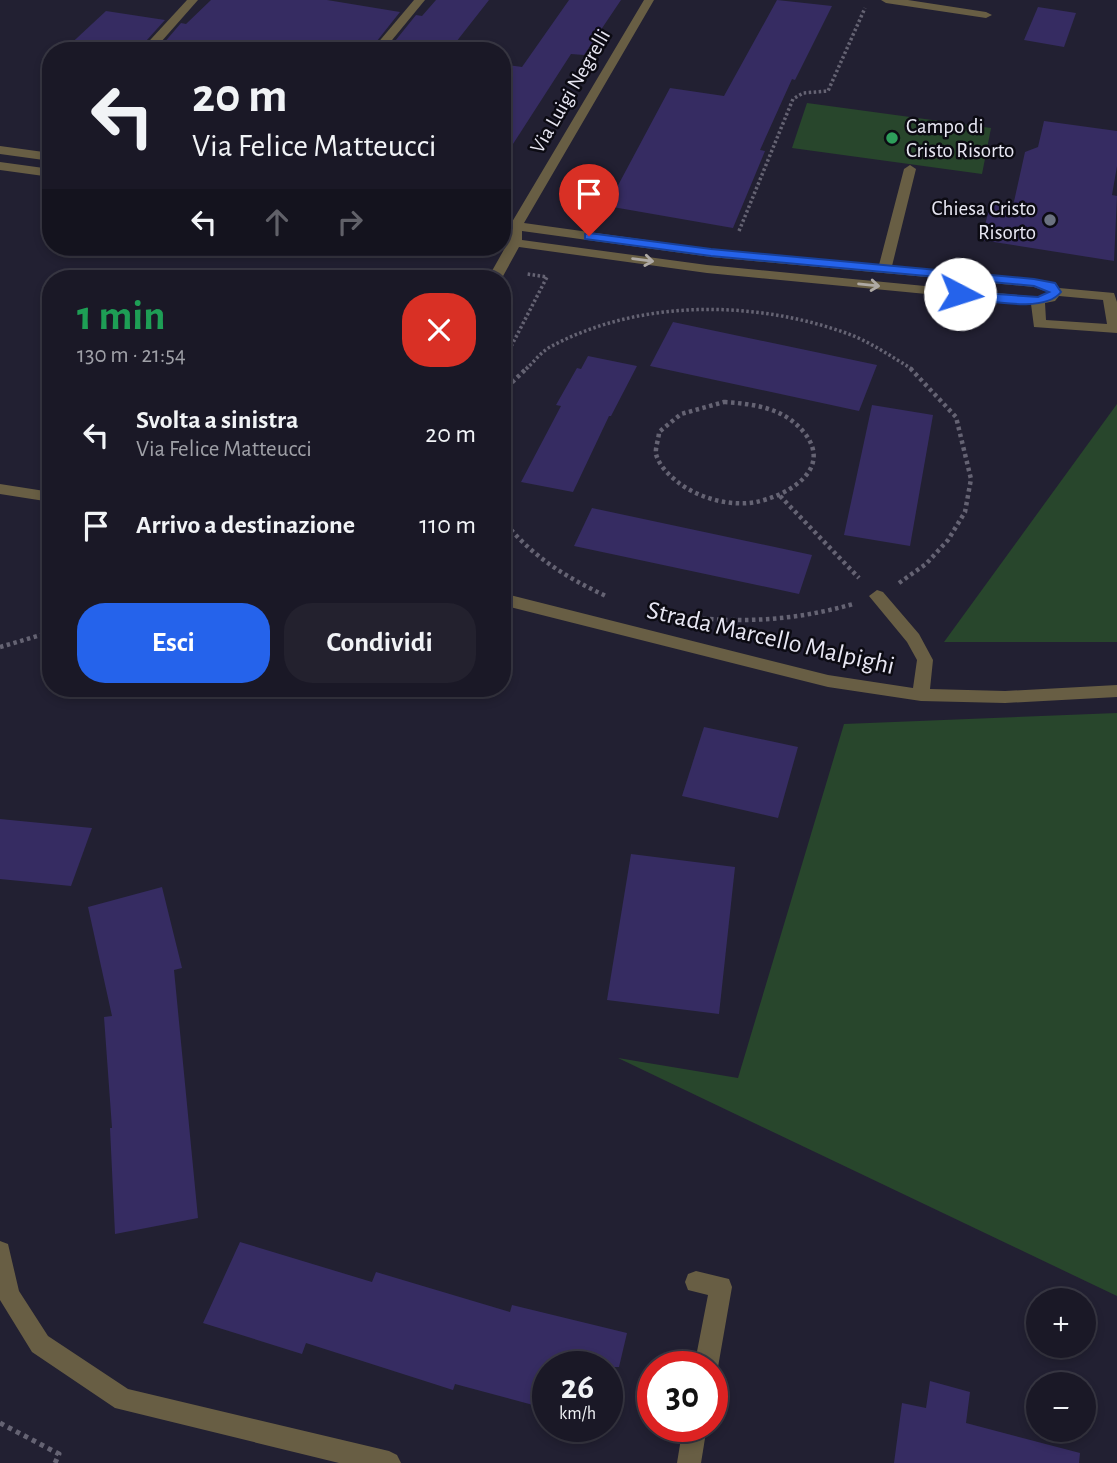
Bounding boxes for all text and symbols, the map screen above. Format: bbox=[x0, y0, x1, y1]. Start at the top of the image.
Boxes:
street label: Via Luigi Negrelli bbox=[527, 26, 614, 157]
icon: left bbox=[77, 70, 168, 161]
text: 20 m bbox=[192, 72, 288, 121]
place label: Campo di Cristo Risorto bbox=[906, 116, 1014, 161]
text: Via Felice Matteucci bbox=[192, 130, 436, 162]
marker: Campo di Cristo Risorto bbox=[884, 130, 900, 146]
pin bbox=[559, 164, 619, 236]
icon: arrive bbox=[570, 175, 608, 213]
place label: Chiesa Cristo Risorto bbox=[932, 198, 1036, 243]
icon: left bbox=[185, 203, 223, 241]
icon: ahead bbox=[258, 203, 296, 241]
icon: right bbox=[331, 203, 369, 241]
marker: Chiesa Cristo Risorto bbox=[1042, 212, 1058, 228]
one-way arrow bbox=[631, 254, 654, 267]
position arrow bbox=[923, 257, 997, 331]
one-way arrow bbox=[857, 279, 880, 292]
button: close bbox=[402, 293, 476, 367]
text: 1 min bbox=[77, 295, 166, 337]
text: 130 m · 21:54 bbox=[77, 344, 186, 367]
text: Svolta a sinistra bbox=[136, 407, 298, 433]
icon: left bbox=[77, 416, 115, 454]
text: 20 m bbox=[425, 421, 476, 447]
text: Via Felice Matteucci bbox=[136, 438, 312, 461]
icon: arrive bbox=[77, 507, 115, 545]
text: Arrivo a destinazione bbox=[136, 512, 355, 538]
text: 110 m bbox=[419, 512, 476, 538]
street label: Strada Marcello Malpighi bbox=[644, 597, 897, 679]
button: Esci bbox=[77, 603, 270, 683]
button: Condividi bbox=[284, 603, 476, 683]
map controls bbox=[1026, 1288, 1096, 1442]
button: + bbox=[1026, 1288, 1096, 1358]
speed limit sign: 30 bbox=[637, 1351, 728, 1442]
text: 26 bbox=[561, 1370, 594, 1405]
button: − bbox=[1026, 1372, 1096, 1442]
text: km/h bbox=[559, 1405, 596, 1423]

